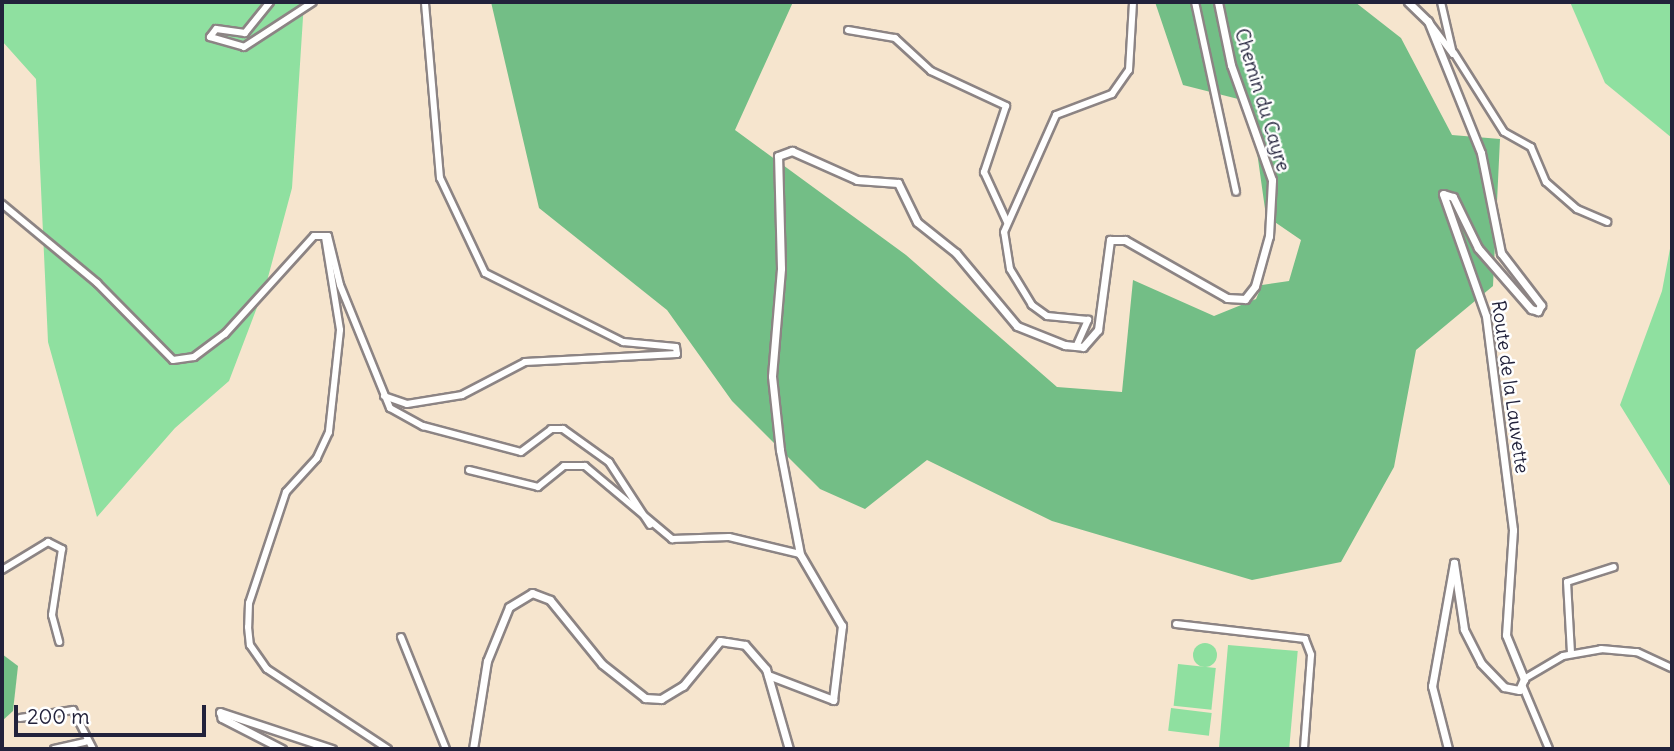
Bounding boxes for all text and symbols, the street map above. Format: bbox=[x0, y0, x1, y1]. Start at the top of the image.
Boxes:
street label: Chemin du Cayre bbox=[1229, 26, 1295, 174]
street label: Route de la Lauvette bbox=[1487, 299, 1533, 475]
scale bar bbox=[18, 692, 210, 736]
text: 200 m bbox=[27, 703, 90, 730]

